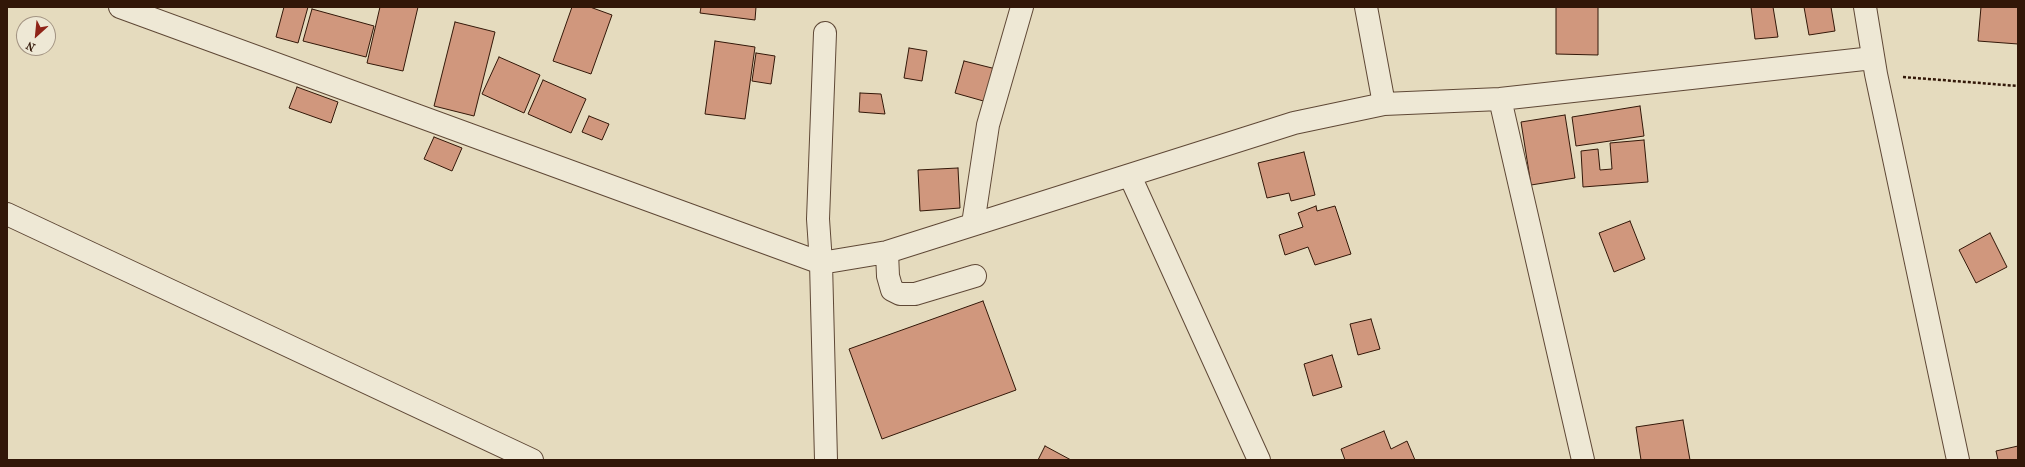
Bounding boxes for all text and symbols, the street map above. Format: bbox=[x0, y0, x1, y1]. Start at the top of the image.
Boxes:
north arrow bbox=[16, 16, 56, 56]
text: N bbox=[24, 39, 37, 54]

